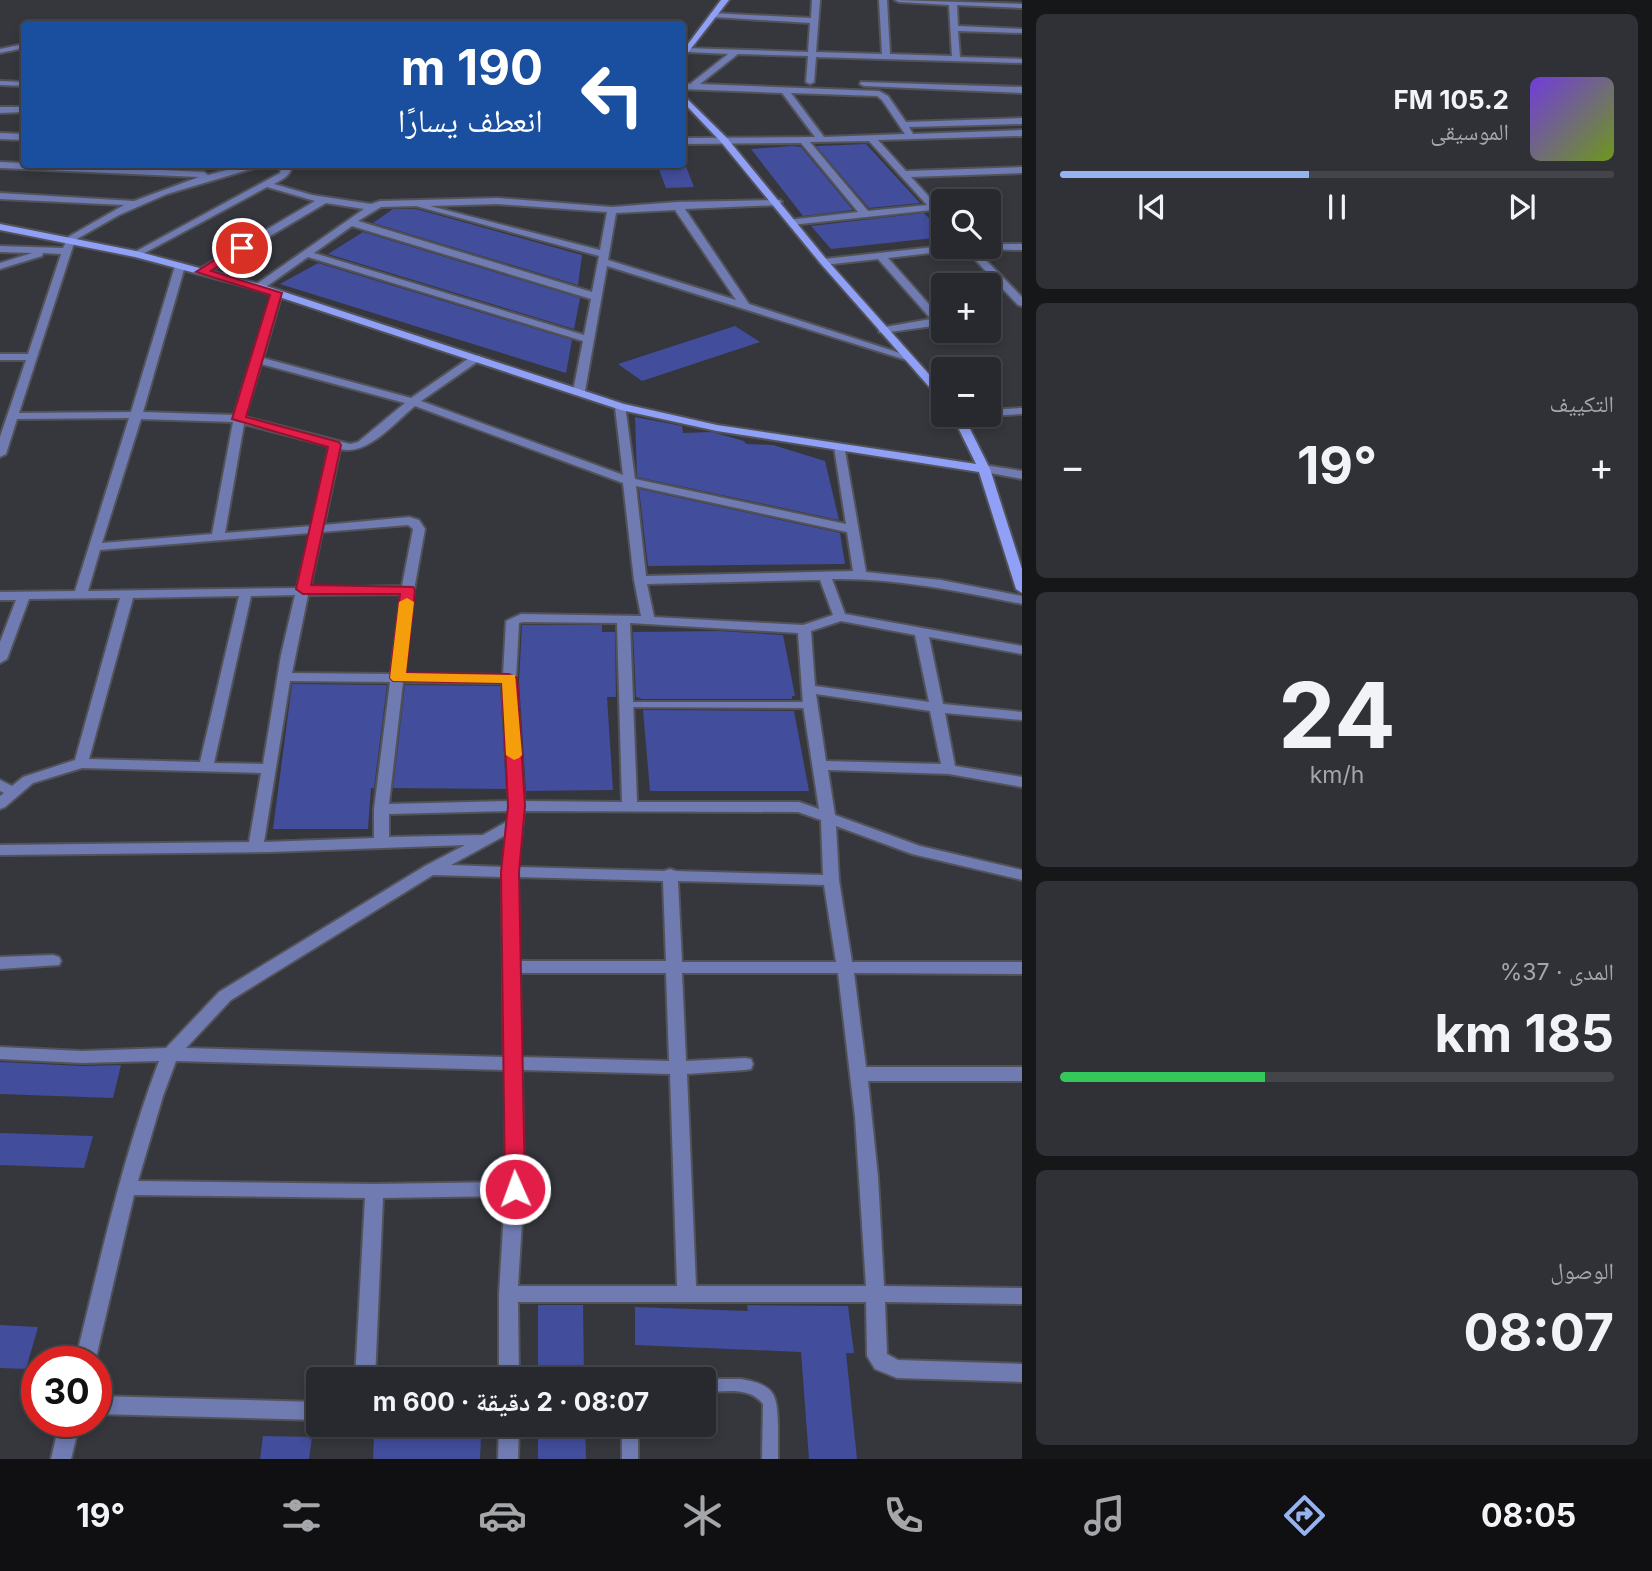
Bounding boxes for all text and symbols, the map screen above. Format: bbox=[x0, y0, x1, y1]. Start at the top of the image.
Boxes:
text: 190 m bbox=[401, 38, 543, 97]
icon: left bbox=[567, 49, 658, 140]
text: 105.2 FM bbox=[1394, 84, 1509, 115]
text: انعطف يسارًا bbox=[398, 101, 543, 140]
text: الموسيقى bbox=[1430, 118, 1509, 146]
icon: previous bbox=[1133, 188, 1171, 226]
icon: pause bbox=[1318, 188, 1356, 226]
icon: next bbox=[1503, 188, 1541, 226]
map controls bbox=[931, 189, 1001, 427]
button: search bbox=[931, 189, 1001, 259]
pin bbox=[212, 218, 272, 278]
icon: arrive bbox=[223, 229, 261, 267]
button: + bbox=[931, 273, 1001, 343]
button: − bbox=[931, 357, 1001, 427]
text: التكييف bbox=[1549, 390, 1614, 418]
text: 19° bbox=[1297, 434, 1377, 497]
text: − bbox=[1060, 443, 1085, 489]
text: + bbox=[1589, 443, 1614, 489]
text: 24 bbox=[1278, 660, 1396, 770]
text: km/h bbox=[1310, 761, 1364, 789]
text: المدى · 37% bbox=[1500, 958, 1614, 986]
text: 185 km bbox=[1435, 1002, 1614, 1065]
position arrow bbox=[478, 1152, 552, 1226]
text: الوصول bbox=[1550, 1257, 1614, 1285]
text: 08:07 bbox=[1463, 1301, 1614, 1364]
speed limit sign: 30 bbox=[21, 1346, 112, 1437]
text: 08:07 · 2 دقيقة · 600 m bbox=[373, 1386, 649, 1417]
icon: filters bbox=[277, 1491, 326, 1540]
icon: car bbox=[478, 1491, 527, 1540]
icon: climate bbox=[678, 1491, 727, 1540]
icon: phone bbox=[879, 1491, 928, 1540]
icon: music bbox=[1080, 1491, 1129, 1540]
icon: directions bbox=[1280, 1491, 1329, 1540]
text: 19° bbox=[76, 1496, 125, 1535]
text: 08:05 bbox=[1481, 1496, 1576, 1535]

